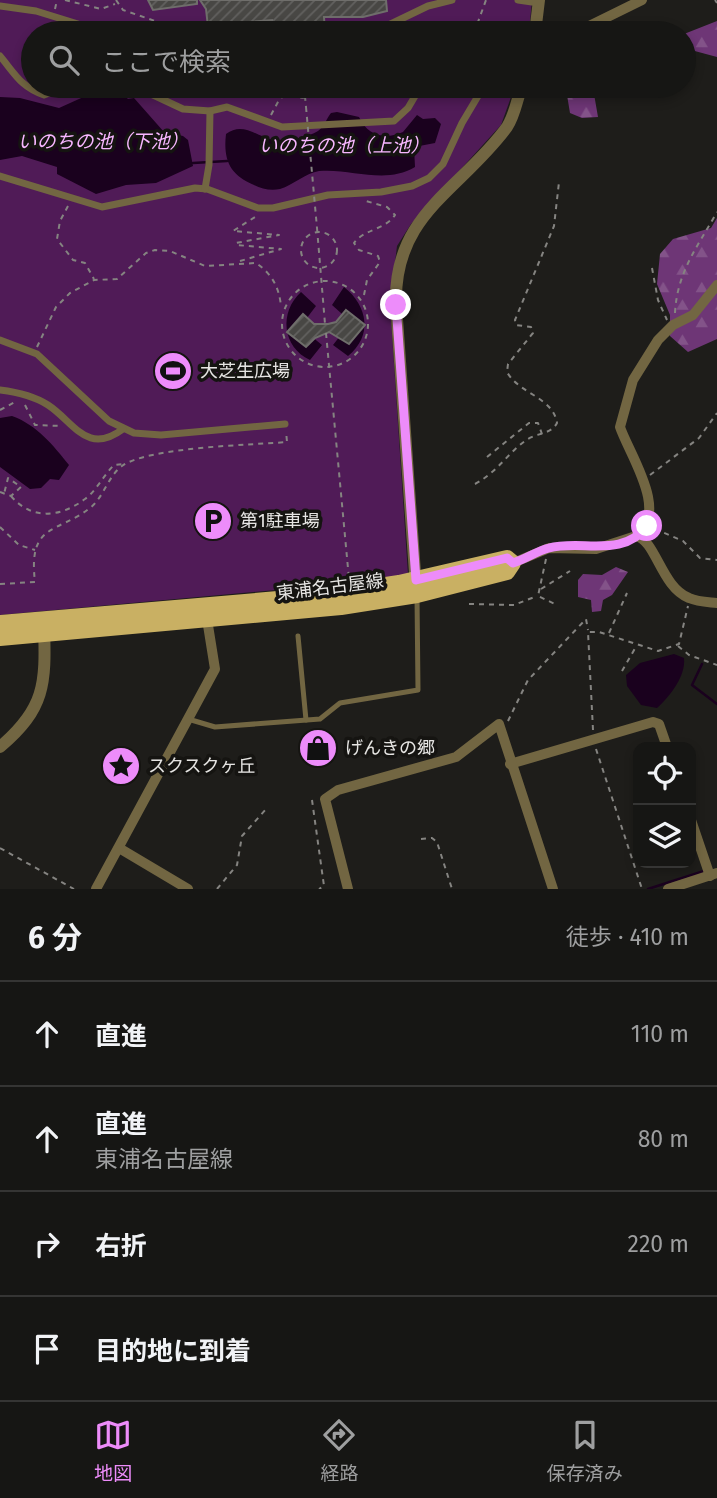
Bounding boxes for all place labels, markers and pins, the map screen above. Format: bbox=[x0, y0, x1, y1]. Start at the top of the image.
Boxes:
sports icon: 大芝生広場 bbox=[152, 350, 194, 392]
place label: 大芝生広場 bbox=[200, 360, 290, 382]
parking icon: 第1駐車場 bbox=[192, 500, 234, 542]
place label: 第1駐車場 bbox=[240, 510, 320, 532]
shop icon: げんきの郷 bbox=[297, 727, 339, 769]
place label: げんきの郷 bbox=[345, 737, 435, 759]
place icon: スクスクヶ丘 bbox=[100, 745, 142, 787]
place label: スクスクヶ丘 bbox=[148, 755, 255, 777]

